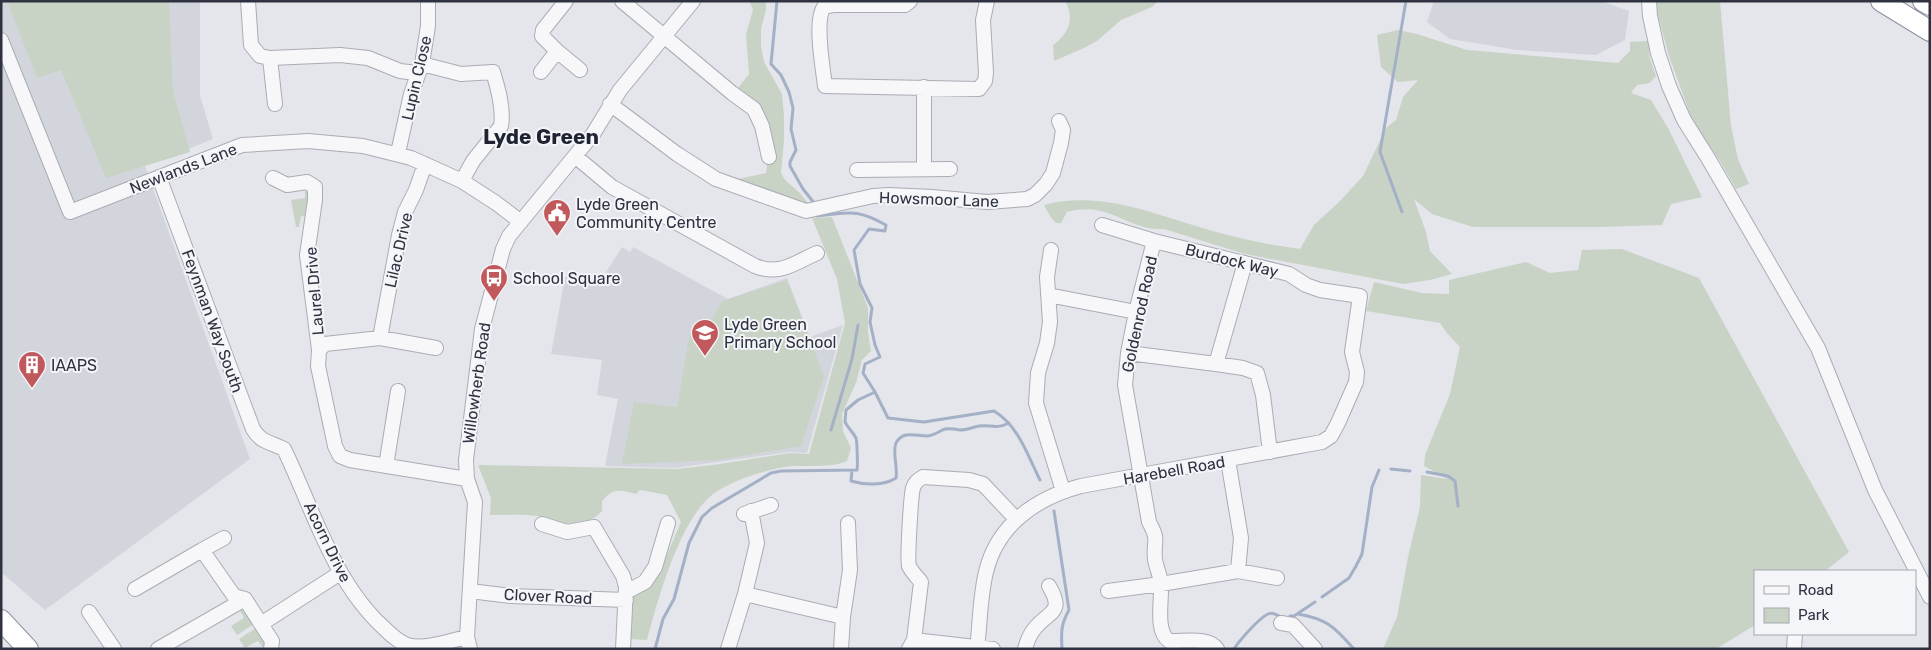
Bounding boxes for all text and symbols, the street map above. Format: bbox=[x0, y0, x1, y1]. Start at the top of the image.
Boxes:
street label: Lupin Close bbox=[398, 34, 435, 122]
district label: Lyde Green bbox=[483, 124, 599, 149]
street label: Newlands Lane bbox=[127, 139, 239, 198]
street label: Howsmoor Lane bbox=[879, 188, 999, 211]
place label: Lyde Green Community Centre bbox=[576, 195, 716, 232]
public building icon: Lyde Green Community Centre bbox=[542, 198, 572, 237]
street label: Lilac Drive bbox=[381, 210, 416, 290]
street label: Burdock Way bbox=[1183, 240, 1281, 281]
street label: Laurel Drive bbox=[301, 246, 328, 336]
street label: Feynman Way South bbox=[178, 247, 247, 395]
street label: Goldenrod Road bbox=[1118, 254, 1161, 374]
bus stop icon: School Square bbox=[479, 263, 509, 302]
place label: School Square bbox=[513, 269, 621, 288]
place label: Lyde Green Primary School bbox=[724, 315, 836, 352]
school or university icon: Lyde Green Primary School bbox=[690, 318, 720, 357]
street label: Willowherb Road bbox=[459, 321, 494, 445]
building icon: IAAPS bbox=[17, 350, 47, 389]
place label: IAAPS bbox=[51, 356, 97, 375]
street label: Harebell Road bbox=[1122, 452, 1227, 489]
street label: Acorn Drive bbox=[300, 499, 355, 585]
legend bbox=[1754, 570, 1916, 635]
text: Road bbox=[1798, 581, 1834, 599]
street label: Clover Road bbox=[503, 585, 593, 608]
text: Park bbox=[1798, 606, 1829, 624]

